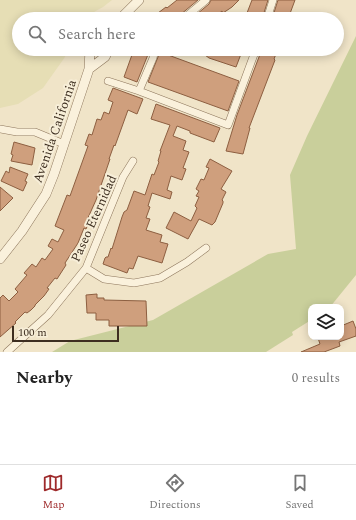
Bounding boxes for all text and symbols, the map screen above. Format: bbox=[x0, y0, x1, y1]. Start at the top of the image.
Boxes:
search box bbox=[12, 12, 344, 56]
icon: search bbox=[26, 23, 48, 45]
text: Search here bbox=[58, 23, 136, 46]
street label: Avenida California bbox=[28, 76, 82, 186]
street label: Paseo Eternidad bbox=[66, 172, 122, 265]
map controls bbox=[308, 304, 344, 340]
button: layers bbox=[308, 304, 344, 340]
scale bar bbox=[12, 324, 119, 343]
text: 100 m bbox=[18, 324, 47, 341]
text: Nearby bbox=[16, 365, 72, 391]
text: 0 results bbox=[292, 368, 340, 388]
tab: Map bbox=[42, 472, 65, 513]
tab: Directions bbox=[149, 472, 201, 513]
tab: Saved bbox=[285, 472, 314, 513]

